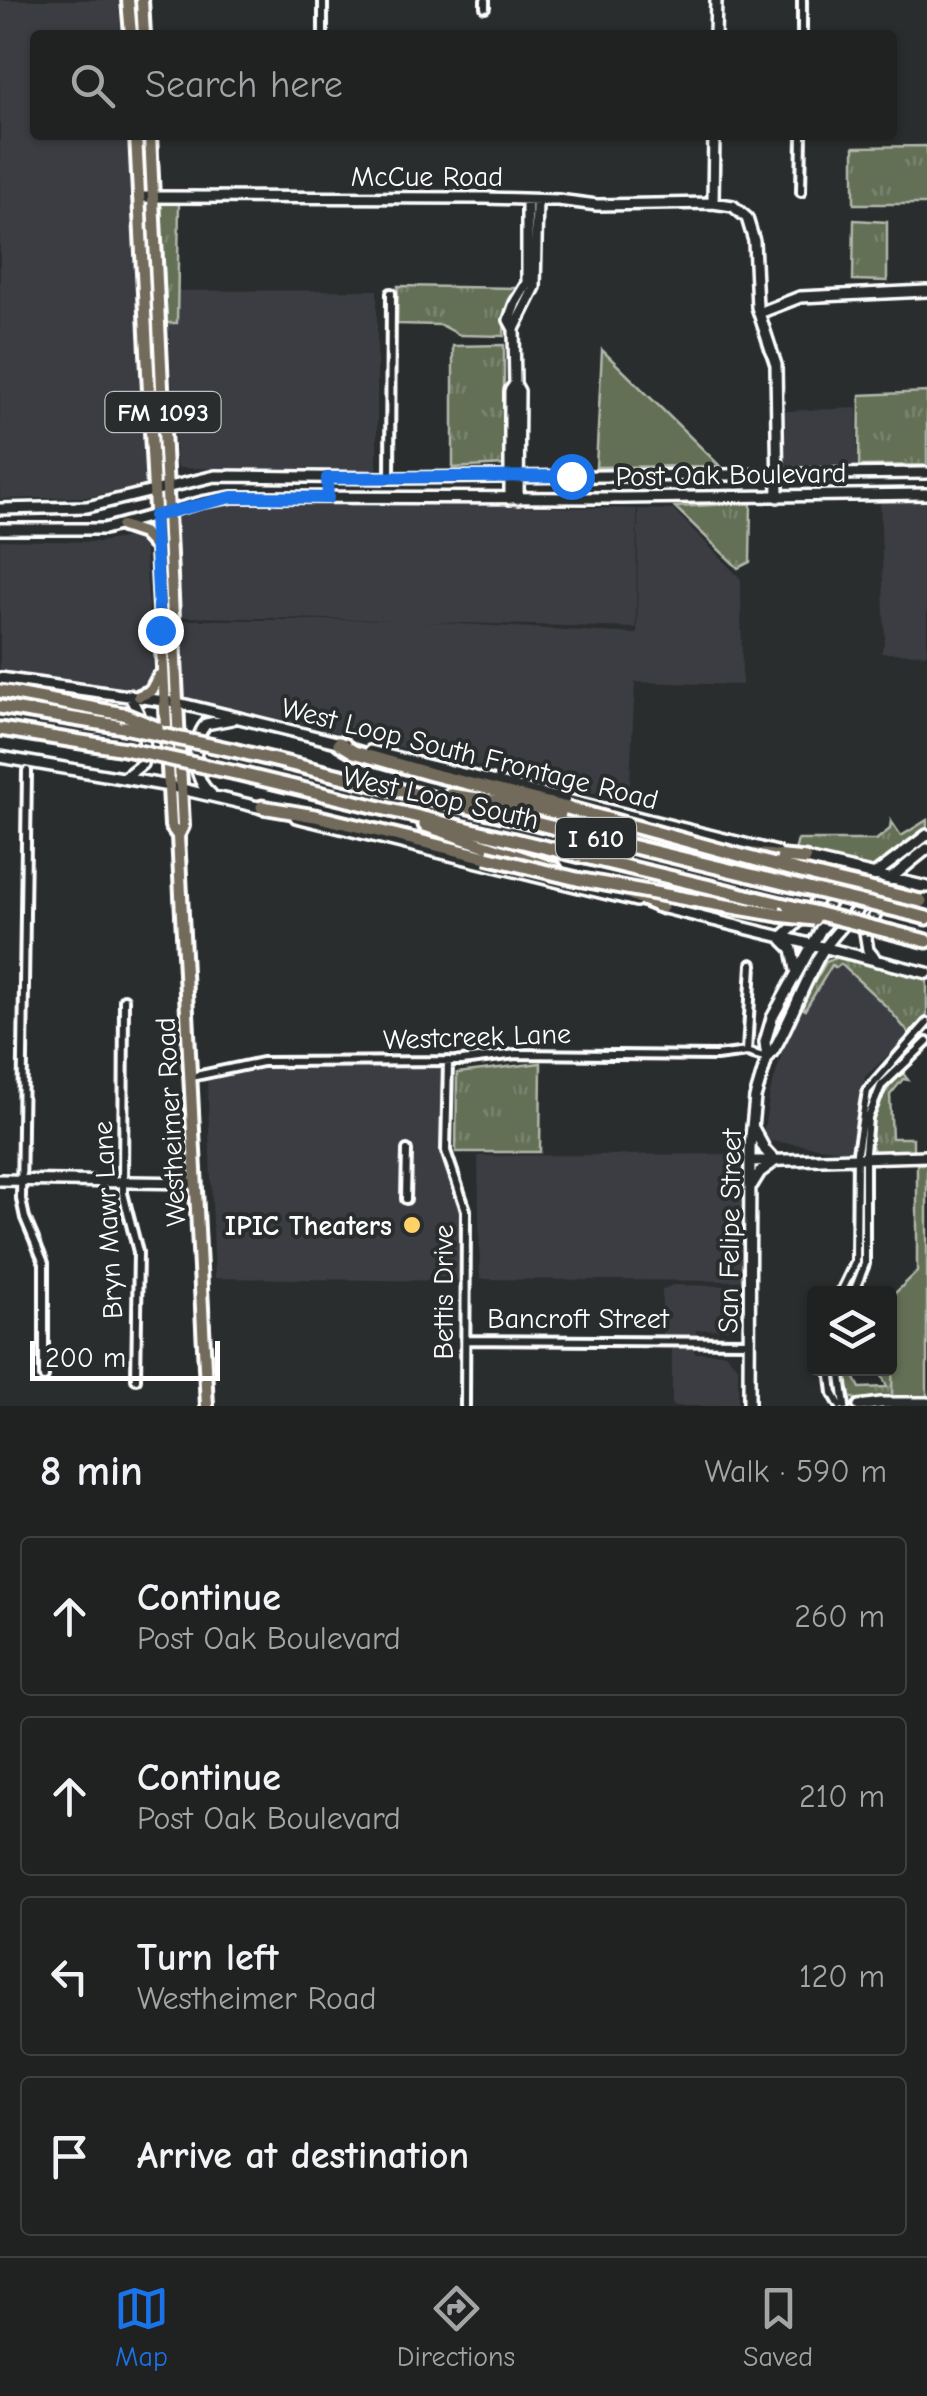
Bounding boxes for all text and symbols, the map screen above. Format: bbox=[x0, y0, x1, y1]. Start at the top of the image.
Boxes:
search box bbox=[30, 30, 897, 140]
icon: search bbox=[65, 58, 120, 113]
text: Search here bbox=[145, 63, 343, 107]
street label: McCue Road bbox=[351, 161, 503, 193]
road number: FM 1093 bbox=[106, 392, 220, 432]
route start bbox=[549, 454, 595, 500]
street label: Post Oak Boulevard bbox=[615, 457, 847, 493]
route end bbox=[138, 608, 184, 654]
street label: West Loop South Frontage Road bbox=[278, 690, 662, 816]
street label: West Loop South bbox=[340, 758, 542, 836]
road number: I 610 bbox=[556, 818, 636, 858]
street label: Westheimer Road bbox=[150, 1016, 192, 1227]
street label: Westcreek Lane bbox=[383, 1018, 571, 1056]
street label: Bryn Mawr Lane bbox=[87, 1120, 129, 1320]
street label: San Felipe Street bbox=[712, 1128, 748, 1333]
place label: IPIC Theaters bbox=[225, 1210, 392, 1242]
marker: IPIC Theaters bbox=[401, 1214, 423, 1236]
street label: Bettis Drive bbox=[428, 1224, 460, 1360]
map controls bbox=[807, 1286, 897, 1376]
button: layers bbox=[807, 1286, 897, 1376]
street label: Bancroft Street bbox=[487, 1303, 670, 1335]
scale bar bbox=[30, 1336, 220, 1380]
text: 200 m bbox=[45, 1342, 126, 1374]
text: 8 min bbox=[40, 1447, 143, 1496]
text: Walk · 590 m bbox=[704, 1453, 887, 1490]
text: Continue bbox=[137, 1576, 281, 1620]
icon: ahead bbox=[42, 1589, 97, 1644]
text: 260 m bbox=[794, 1598, 885, 1635]
text: Post Oak Boulevard bbox=[137, 1620, 401, 1657]
text: Continue bbox=[137, 1756, 281, 1800]
icon: ahead bbox=[42, 1769, 97, 1824]
text: 210 m bbox=[799, 1778, 885, 1815]
text: Post Oak Boulevard bbox=[137, 1800, 401, 1837]
text: Turn left bbox=[137, 1936, 278, 1980]
icon: left bbox=[42, 1949, 97, 2004]
text: 120 m bbox=[799, 1958, 885, 1995]
text: Westheimer Road bbox=[137, 1980, 377, 2017]
icon: arrive bbox=[42, 2129, 97, 2184]
text: Arrive at destination bbox=[137, 2134, 469, 2178]
tab: Map bbox=[114, 2281, 169, 2373]
tab: Directions bbox=[397, 2281, 515, 2373]
tab: Saved bbox=[743, 2281, 813, 2373]

